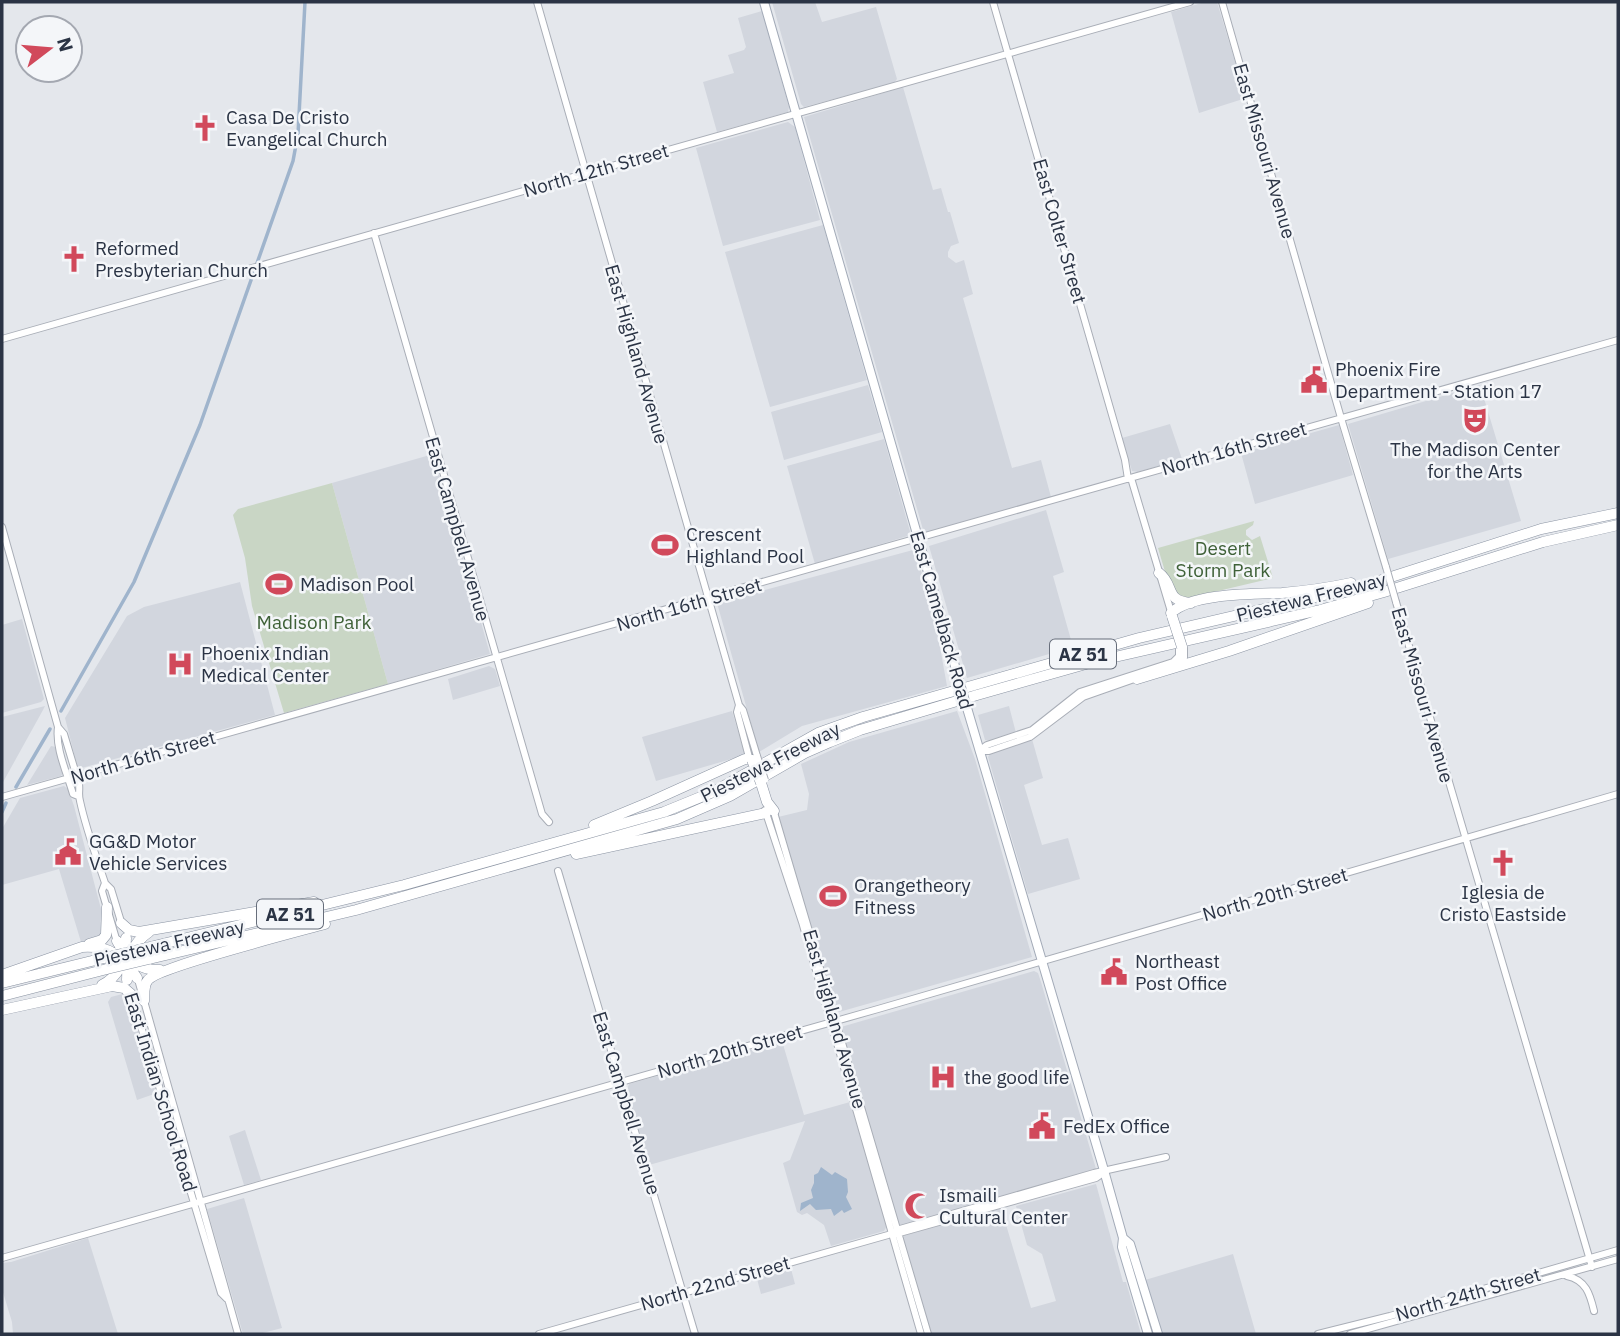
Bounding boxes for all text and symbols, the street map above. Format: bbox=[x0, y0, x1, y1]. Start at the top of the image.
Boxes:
north arrow bbox=[14, 14, 84, 84]
text: N bbox=[52, 34, 79, 54]
street label: East Missouri Avenue bbox=[1228, 61, 1302, 241]
place label: Casa De Cristo Evangelical Church bbox=[226, 105, 387, 151]
church icon: Casa De Cristo Evangelical Church bbox=[190, 113, 220, 143]
street label: North 12th Street bbox=[521, 138, 671, 202]
street label: East Colter Street bbox=[1028, 156, 1092, 306]
place label: Reformed Presbyterian Church bbox=[95, 236, 268, 282]
church icon: Reformed Presbyterian Church bbox=[59, 244, 89, 274]
street label: East Highland Avenue bbox=[600, 262, 674, 446]
place label: Phoenix Fire Department - Station 17 bbox=[1335, 357, 1542, 403]
public building icon: Phoenix Fire Department - Station 17 bbox=[1299, 365, 1329, 395]
theatre icon: The Madison Center for the Arts bbox=[1460, 405, 1490, 435]
street label: North 16th Street bbox=[1159, 416, 1309, 480]
street label: East Campbell Avenue bbox=[420, 434, 496, 624]
place label: The Madison Center for the Arts bbox=[1390, 437, 1560, 483]
place label: Crescent Highland Pool bbox=[686, 522, 804, 568]
street label: East Camelback Road bbox=[905, 528, 979, 712]
sports icon: Crescent Highland Pool bbox=[650, 530, 680, 560]
park label: Desert Storm Park bbox=[1176, 536, 1270, 582]
street label: Piestewa Freeway bbox=[1234, 567, 1389, 627]
sports icon: Madison Pool bbox=[264, 569, 294, 599]
place label: Madison Pool bbox=[300, 572, 414, 596]
street label: North 16th Street bbox=[614, 572, 764, 636]
street label: East Missouri Avenue bbox=[1386, 605, 1460, 785]
park label: Madison Park bbox=[257, 610, 371, 634]
road number: AZ 51 bbox=[1050, 640, 1116, 668]
place label: Phoenix Indian Medical Center bbox=[201, 641, 329, 687]
hospital icon: Phoenix Indian Medical Center bbox=[165, 649, 195, 679]
street label: Piestewa Freeway bbox=[696, 716, 844, 808]
street label: North 16th Street bbox=[68, 725, 218, 789]
place label: GG&D Motor Vehicle Services bbox=[89, 829, 227, 875]
public building icon: GG&D Motor Vehicle Services bbox=[53, 837, 83, 867]
church icon: Iglesia de Cristo Eastside bbox=[1488, 848, 1518, 878]
street label: North 20th Street bbox=[1200, 862, 1350, 926]
place label: Orangetheory Fitness bbox=[854, 873, 971, 919]
place label: Iglesia de Cristo Eastside bbox=[1440, 880, 1566, 926]
sports icon: Orangetheory Fitness bbox=[818, 881, 848, 911]
road number: AZ 51 bbox=[257, 900, 323, 929]
street label: Piestewa Freeway bbox=[91, 914, 247, 972]
street label: East Highland Avenue bbox=[798, 927, 872, 1111]
place label: Northeast Post Office bbox=[1135, 949, 1227, 995]
public building icon: Northeast Post Office bbox=[1099, 957, 1129, 987]
street label: East Indian School Road bbox=[119, 989, 203, 1195]
street label: East Campbell Avenue bbox=[588, 1008, 666, 1198]
street label: North 20th Street bbox=[655, 1019, 805, 1083]
hospital icon: the good life bbox=[928, 1062, 958, 1092]
place label: the good life bbox=[964, 1065, 1070, 1089]
public building icon: FedEx Office bbox=[1027, 1111, 1057, 1141]
place label: FedEx Office bbox=[1063, 1114, 1170, 1138]
place label: Ismaili Cultural Center bbox=[939, 1183, 1068, 1229]
mosque icon: Ismaili Cultural Center bbox=[903, 1191, 933, 1221]
street label: North 22nd Street bbox=[638, 1250, 792, 1316]
street label: North 24th Street bbox=[1393, 1262, 1543, 1326]

